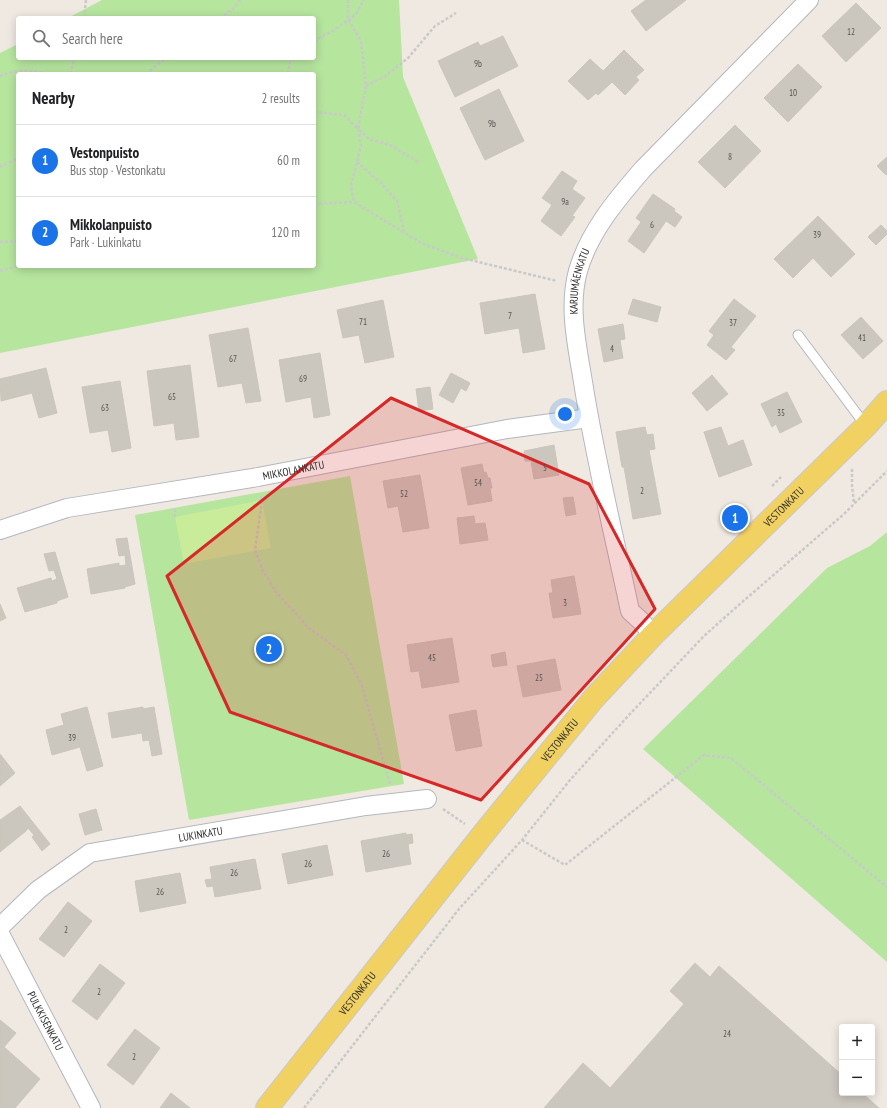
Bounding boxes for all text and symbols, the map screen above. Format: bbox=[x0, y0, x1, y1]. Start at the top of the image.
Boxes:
search box bbox=[16, 16, 316, 60]
house number: 12 bbox=[847, 26, 855, 37]
icon: search bbox=[30, 27, 52, 49]
text: Search here bbox=[62, 29, 123, 48]
house number: 9b bbox=[474, 58, 482, 69]
text: Nearby bbox=[32, 87, 75, 109]
house number: 10 bbox=[789, 87, 797, 98]
text: 2 results bbox=[261, 90, 300, 107]
house number: 9b bbox=[488, 118, 496, 129]
text: Vestonpuisto bbox=[70, 143, 139, 162]
house number: 8 bbox=[728, 151, 732, 162]
text: 1 bbox=[42, 152, 48, 169]
text: 60 m bbox=[277, 152, 300, 169]
text: Bus stop · Vestonkatu bbox=[70, 162, 165, 179]
house number: 9a bbox=[561, 196, 569, 207]
text: Mikkolanpuisto bbox=[70, 215, 152, 234]
house number: 6 bbox=[650, 219, 654, 230]
text: 2 bbox=[42, 224, 48, 241]
text: 120 m bbox=[271, 224, 300, 241]
house number: 39 bbox=[813, 229, 821, 240]
text: Park · Lukinkatu bbox=[70, 234, 141, 251]
street label: KARJUMÄENKATU bbox=[566, 246, 593, 315]
house number: 7 bbox=[508, 310, 512, 321]
house number: 71 bbox=[359, 316, 367, 327]
house number: 37 bbox=[729, 317, 737, 328]
house number: 41 bbox=[858, 332, 866, 343]
house number: 4 bbox=[610, 343, 614, 354]
house number: 67 bbox=[229, 353, 237, 364]
house number: 69 bbox=[299, 373, 307, 384]
house number: 65 bbox=[168, 391, 176, 402]
house number: 63 bbox=[101, 402, 109, 413]
your location bbox=[555, 404, 575, 424]
house number: 35 bbox=[777, 407, 785, 418]
street label: MIKKOLANKATU bbox=[261, 457, 326, 483]
house number: 5 bbox=[543, 462, 547, 473]
house number: 54 bbox=[474, 477, 482, 488]
street label: VESTONKATU bbox=[760, 483, 807, 530]
house number: 2 bbox=[640, 485, 644, 496]
house number: 52 bbox=[400, 488, 408, 499]
pin: 1 bbox=[722, 503, 748, 533]
house number: 3 bbox=[563, 597, 567, 608]
pin: 2 bbox=[256, 634, 282, 664]
house number: 45 bbox=[428, 652, 436, 663]
house number: 25 bbox=[535, 672, 543, 683]
street label: VESTONKATU bbox=[537, 716, 581, 765]
house number: 39 bbox=[68, 732, 76, 743]
street label: LUKINKATU bbox=[177, 823, 224, 845]
house number: 26 bbox=[382, 848, 390, 859]
house number: 26 bbox=[304, 858, 312, 869]
house number: 26 bbox=[230, 867, 238, 878]
house number: 26 bbox=[156, 886, 164, 897]
house number: 2 bbox=[64, 924, 68, 935]
street label: VESTONKATU bbox=[335, 969, 379, 1019]
house number: 2 bbox=[97, 986, 101, 997]
street label: PULKKISENKATU bbox=[24, 989, 67, 1053]
map controls bbox=[839, 1024, 875, 1096]
button: + bbox=[839, 1024, 875, 1060]
house number: 24 bbox=[723, 1028, 731, 1039]
house number: 2 bbox=[132, 1051, 136, 1062]
button: − bbox=[839, 1060, 875, 1096]

